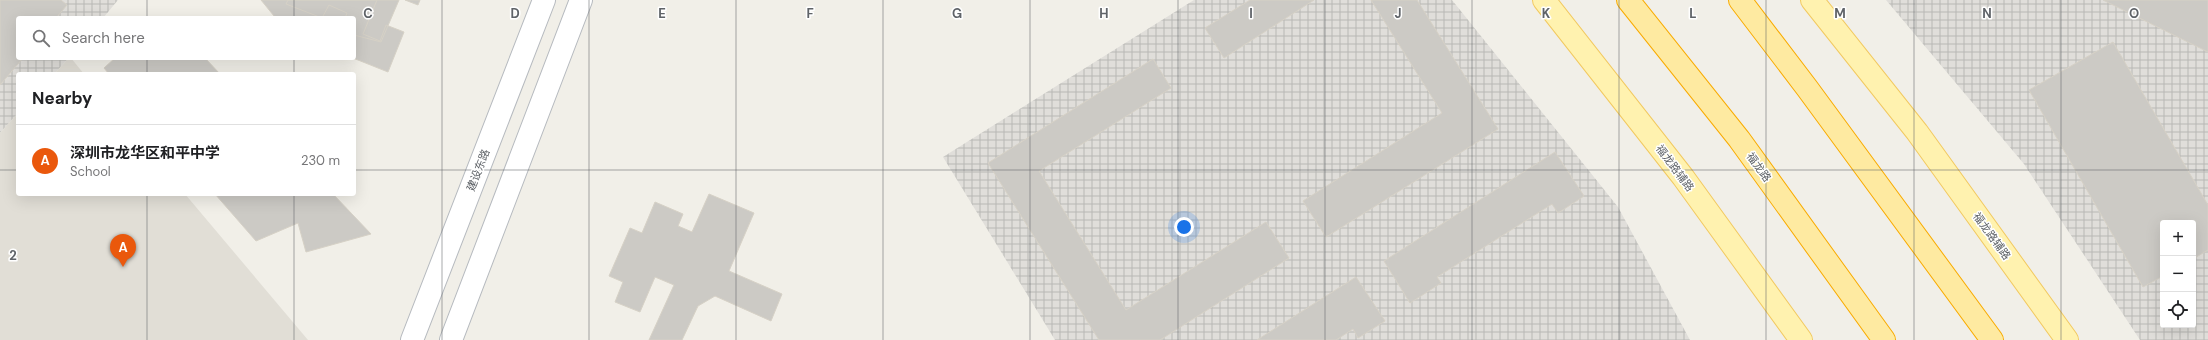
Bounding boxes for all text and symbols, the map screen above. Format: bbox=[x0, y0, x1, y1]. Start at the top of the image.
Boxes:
text: C bbox=[363, 5, 373, 22]
text: D bbox=[510, 5, 520, 22]
text: E bbox=[658, 5, 666, 22]
text: F bbox=[806, 5, 814, 22]
text: G bbox=[952, 5, 962, 22]
text: H bbox=[1099, 5, 1109, 22]
text: I bbox=[1249, 5, 1253, 22]
text: J bbox=[1394, 5, 1402, 22]
text: K bbox=[1542, 5, 1551, 22]
text: L bbox=[1689, 5, 1697, 22]
text: M bbox=[1834, 5, 1846, 22]
text: N bbox=[1982, 5, 1992, 22]
text: O bbox=[2129, 5, 2139, 22]
search box bbox=[16, 16, 356, 60]
icon: search bbox=[30, 27, 52, 49]
text: Search here bbox=[62, 28, 145, 48]
text: Nearby bbox=[32, 87, 92, 109]
street label: 福龙路辅路 bbox=[1653, 142, 1697, 194]
text: 深圳市龙华区和平中学 bbox=[70, 143, 220, 163]
street label: 建设东路 bbox=[464, 147, 492, 193]
street label: 福龙路 bbox=[1744, 150, 1774, 184]
text: A bbox=[40, 152, 50, 169]
text: 230 m bbox=[301, 152, 340, 169]
text: School bbox=[70, 163, 111, 180]
street label: 福龙路辅路 bbox=[1970, 210, 2014, 262]
your location bbox=[1174, 217, 1194, 237]
map controls bbox=[2160, 220, 2196, 328]
button: + bbox=[2160, 220, 2196, 256]
pin: A bbox=[110, 234, 136, 267]
text: 2 bbox=[9, 247, 17, 264]
button: − bbox=[2160, 256, 2196, 292]
button: locate bbox=[2160, 292, 2196, 328]

